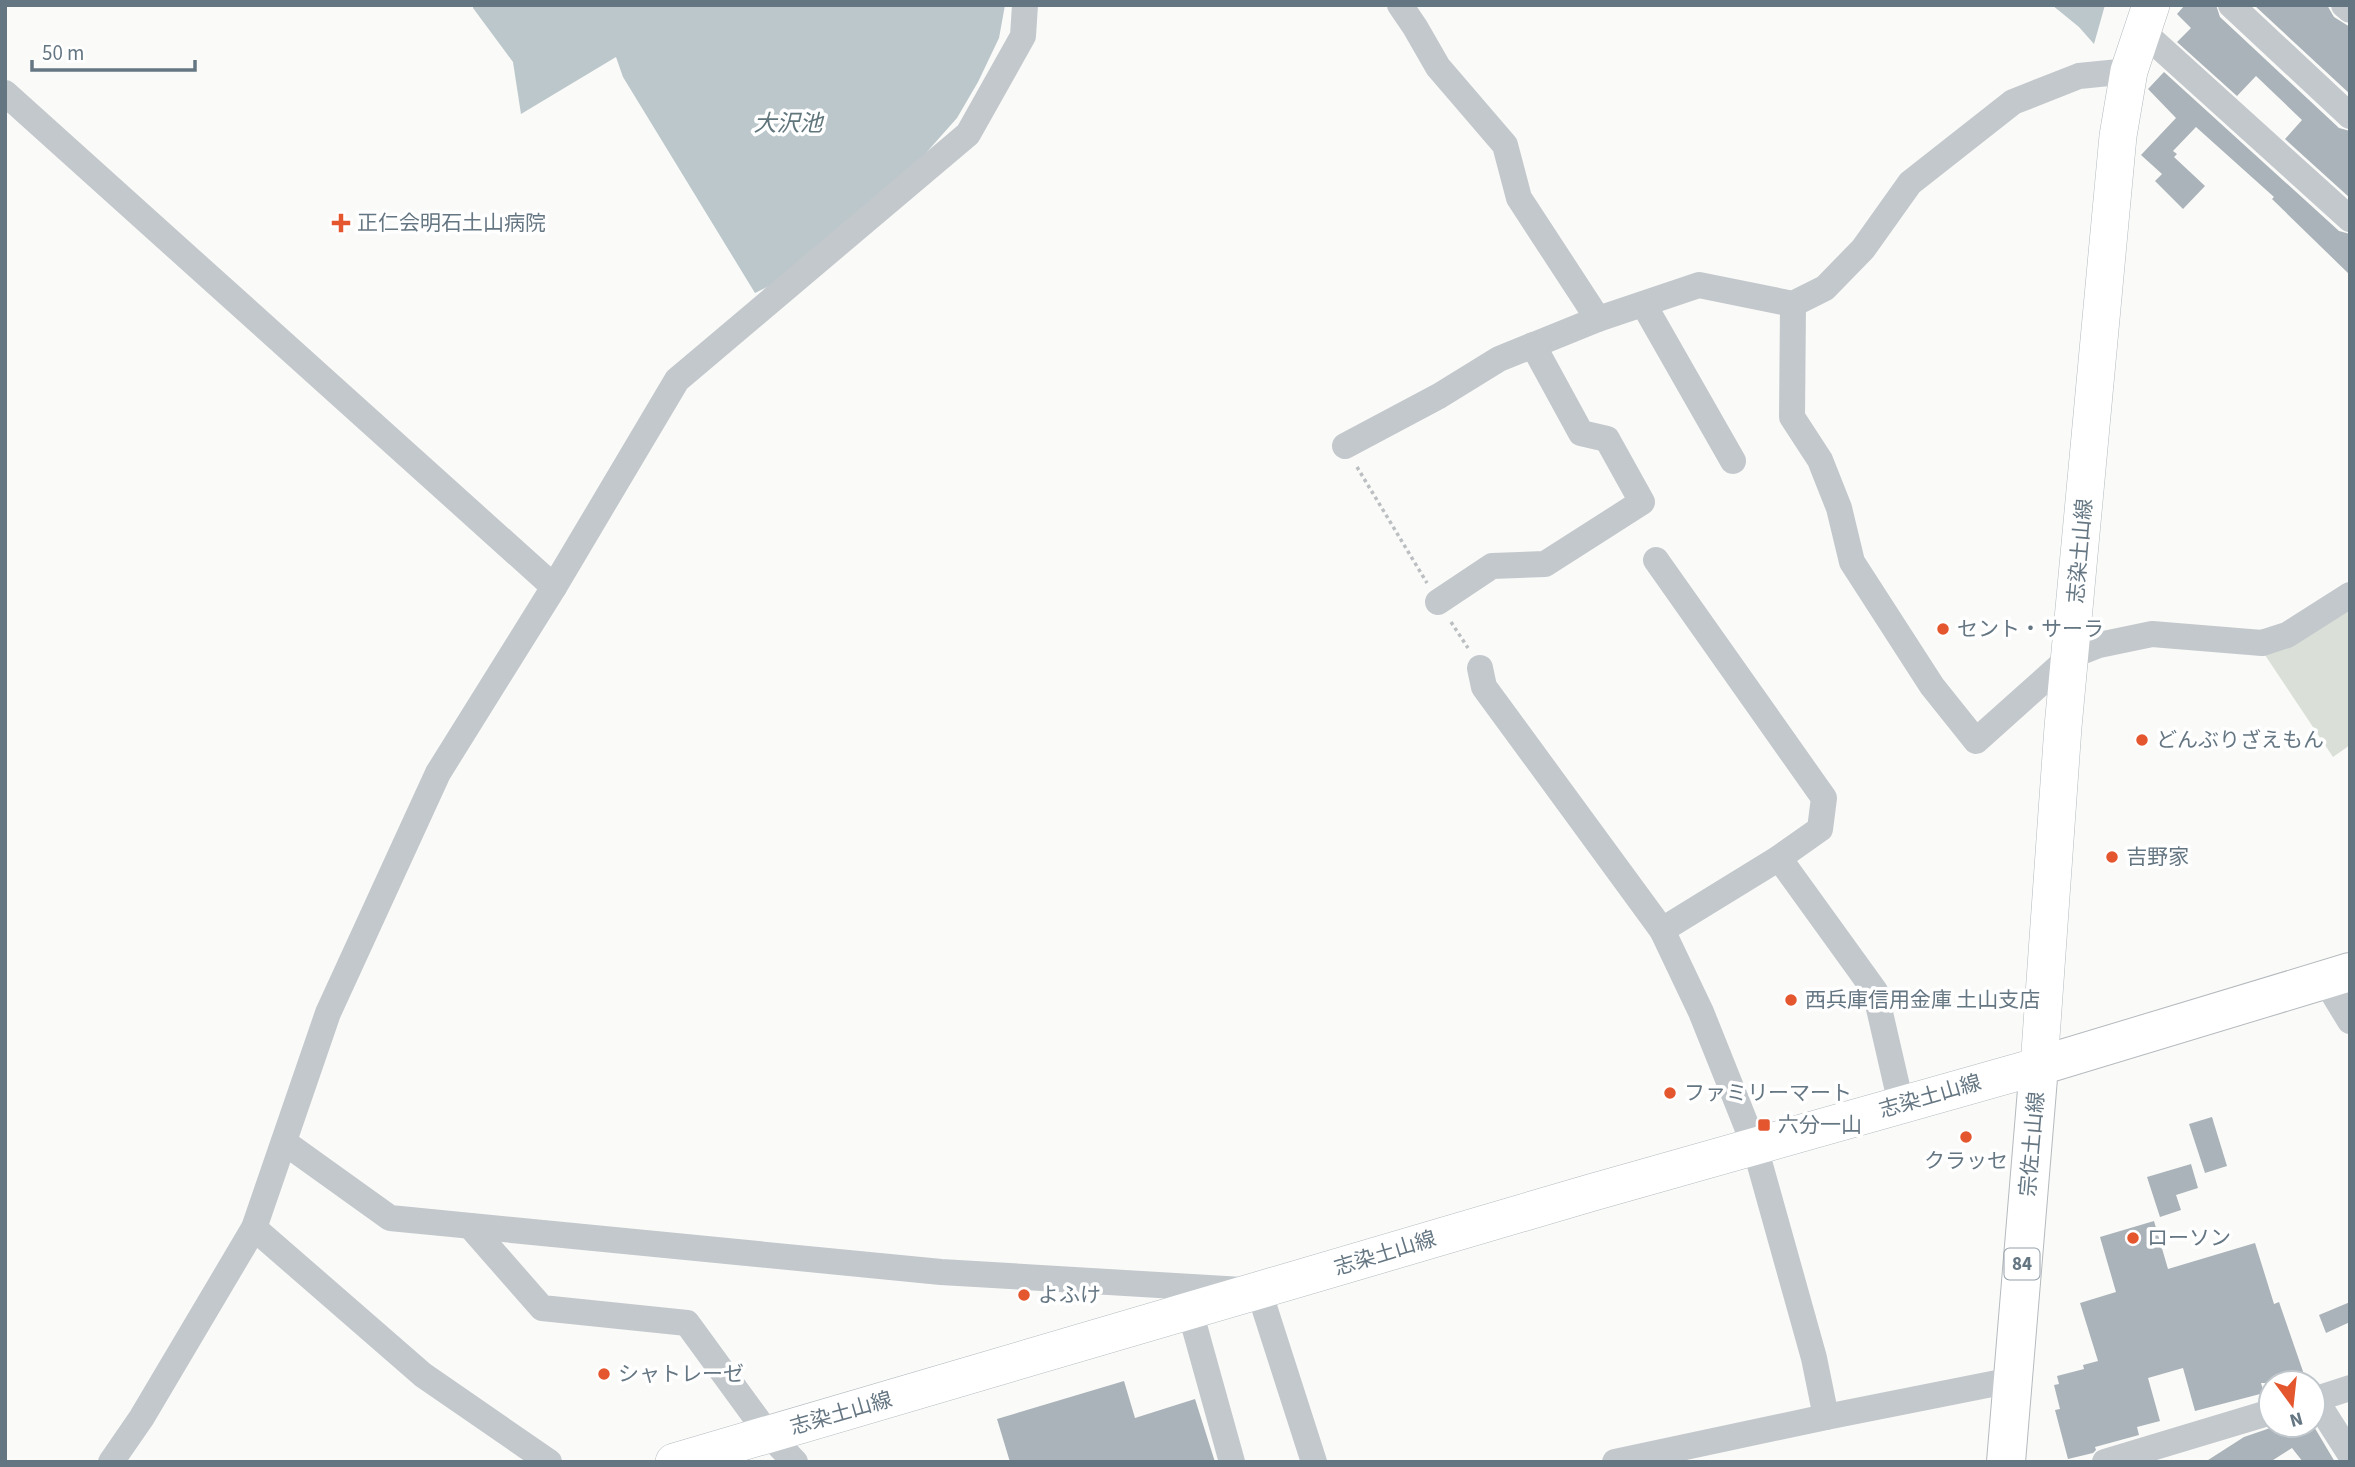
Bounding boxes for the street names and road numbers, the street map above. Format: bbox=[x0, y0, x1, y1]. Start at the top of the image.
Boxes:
street label: 志染土山線 bbox=[2060, 497, 2100, 605]
street label: 志染土山線 bbox=[1875, 1067, 1985, 1125]
street label: 宗佐土山線 bbox=[2012, 1090, 2052, 1198]
street label: 志染土山線 bbox=[1330, 1223, 1440, 1283]
road number: 84 bbox=[2004, 1248, 2039, 1280]
street label: 志染土山線 bbox=[786, 1384, 896, 1442]

